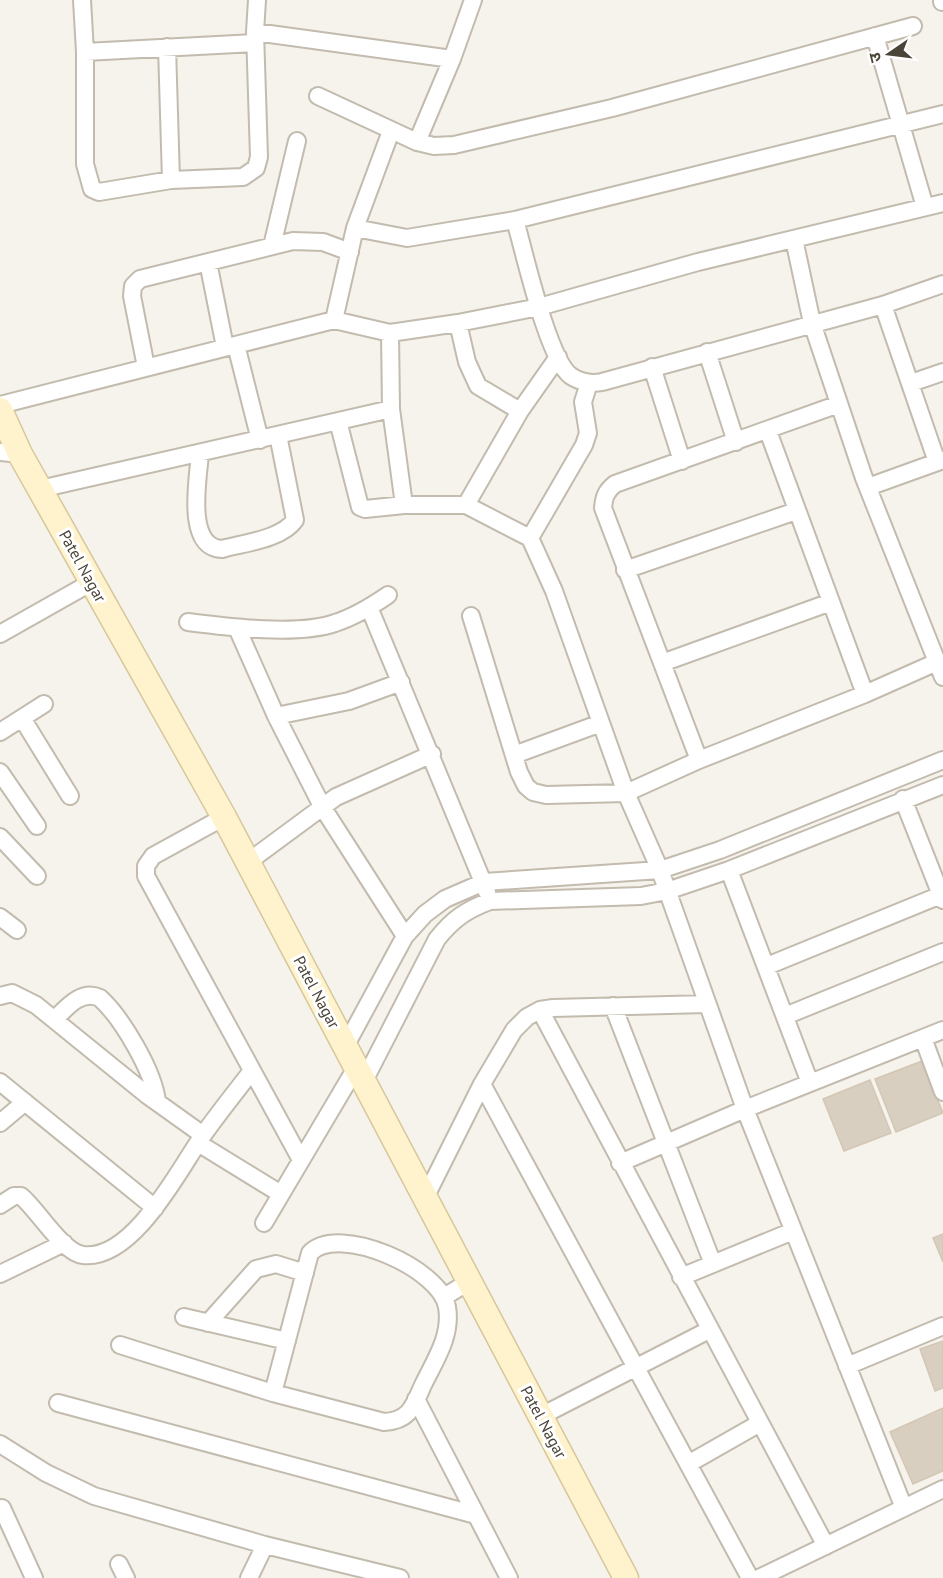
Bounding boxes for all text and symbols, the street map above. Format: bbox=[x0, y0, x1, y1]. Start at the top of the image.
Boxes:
north arrow bbox=[859, 24, 919, 84]
text: उ bbox=[863, 50, 885, 65]
street label: Patel Nagar bbox=[55, 526, 111, 606]
street label: Patel Nagar bbox=[290, 952, 345, 1032]
street label: Patel Nagar bbox=[517, 1382, 572, 1462]

